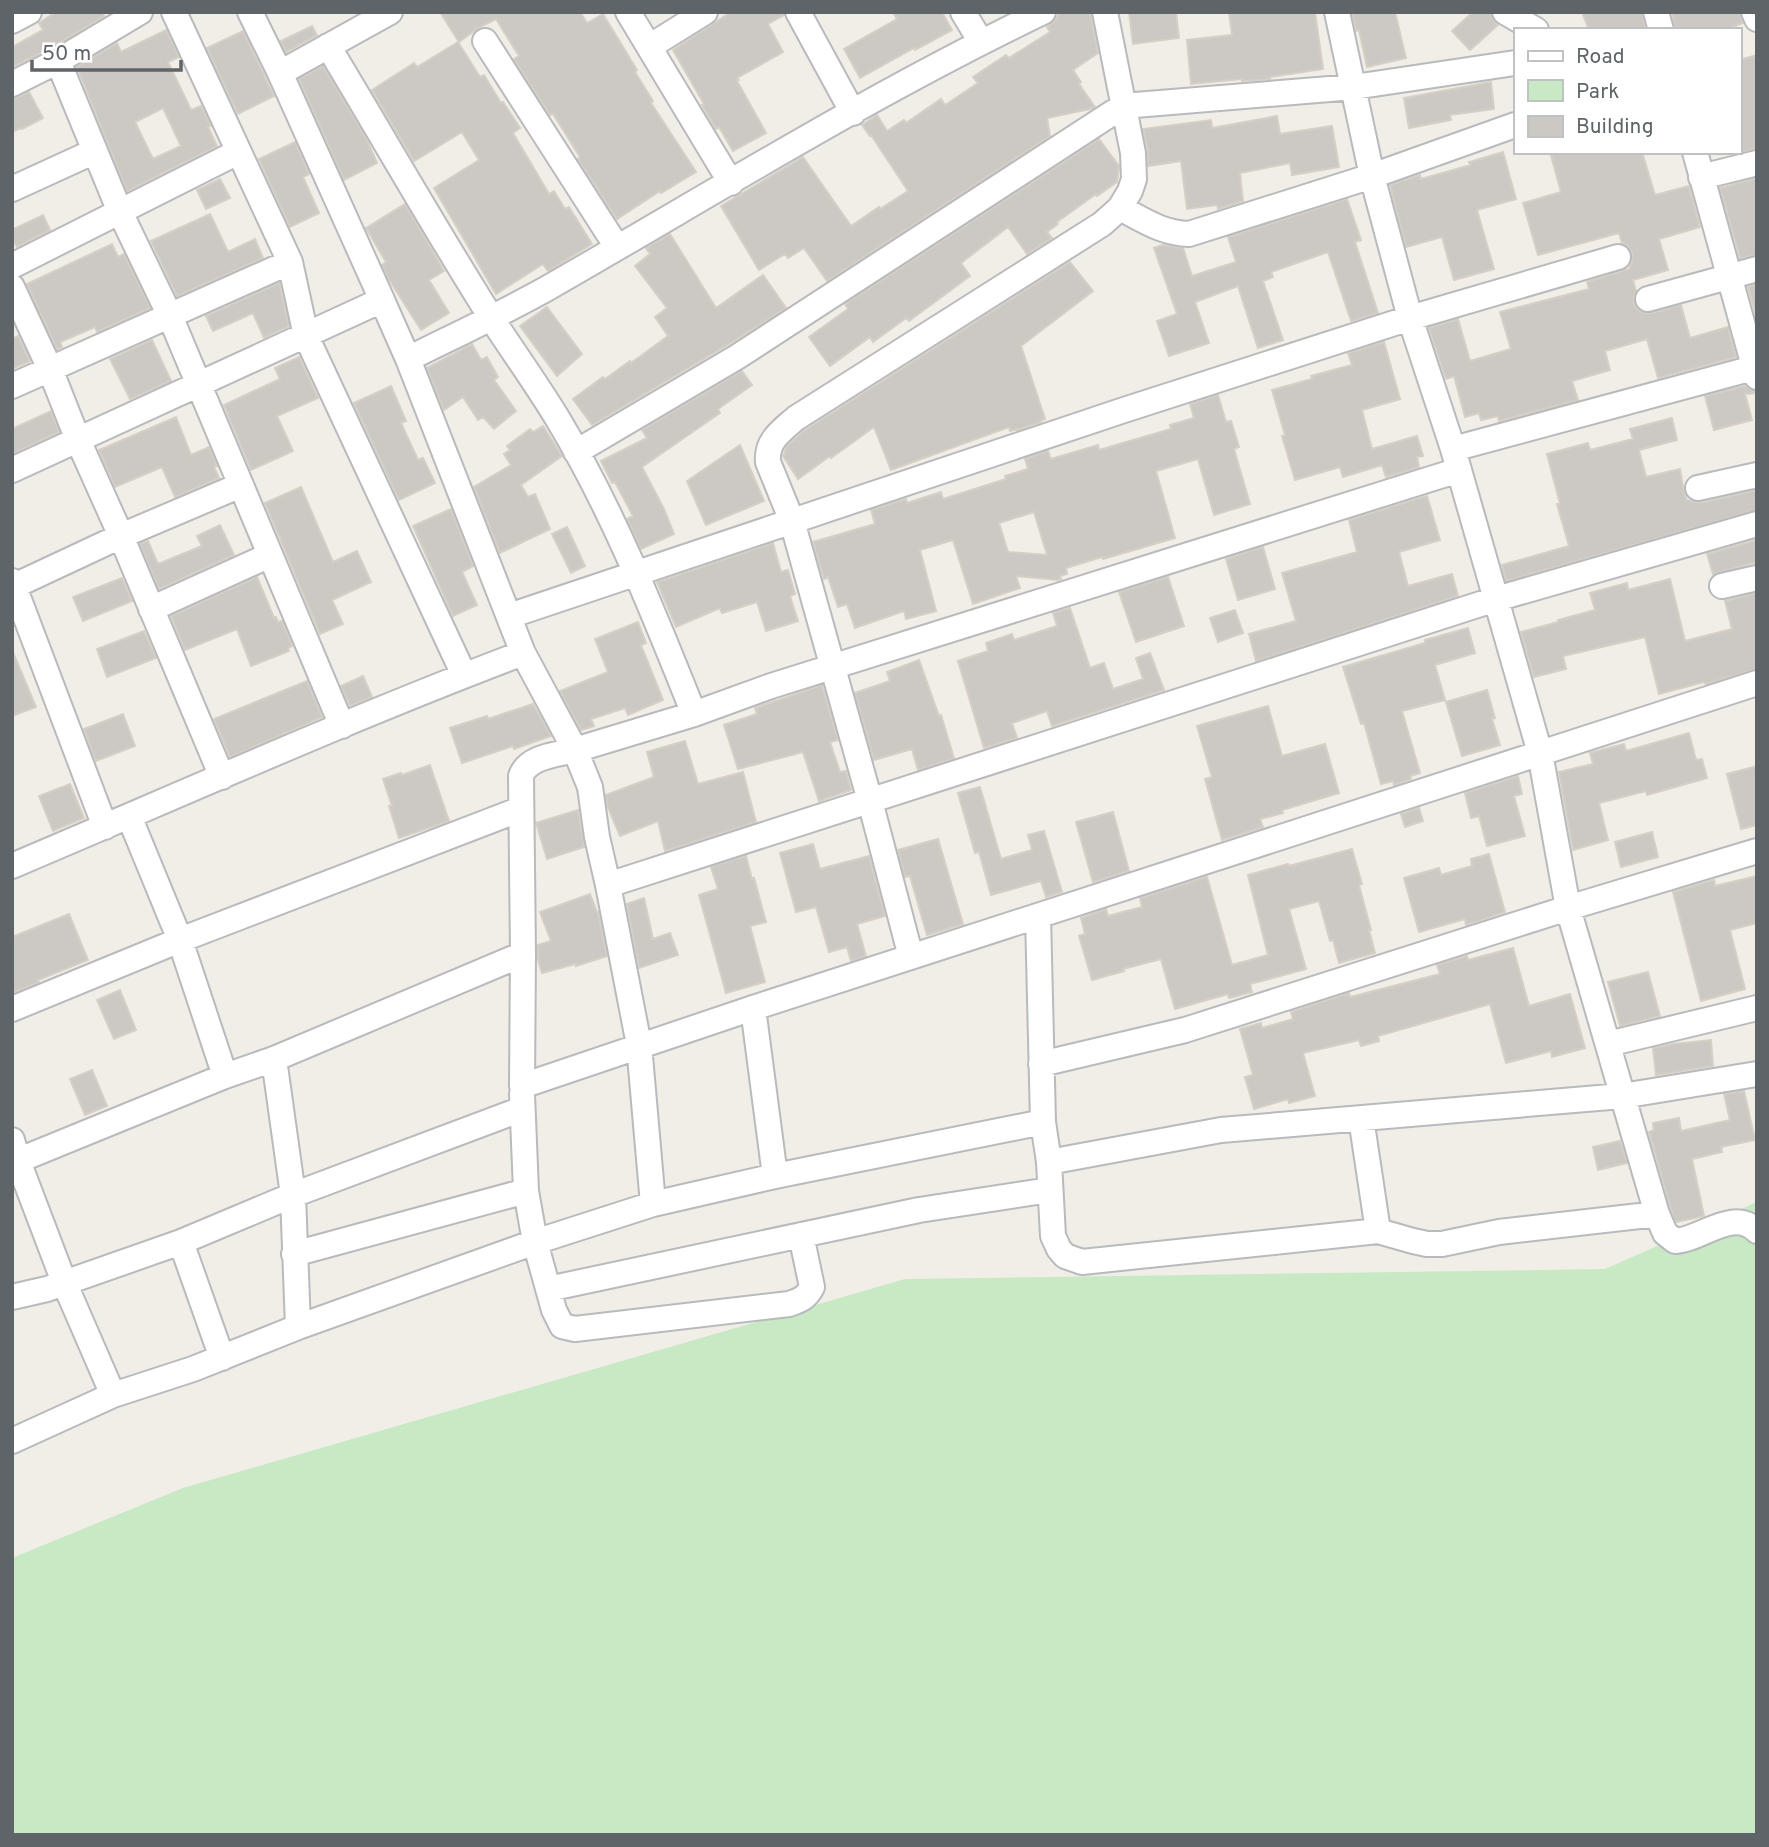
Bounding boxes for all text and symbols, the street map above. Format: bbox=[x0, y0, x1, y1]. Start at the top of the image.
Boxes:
scale bar bbox=[32, 28, 180, 72]
legend bbox=[1514, 28, 1741, 154]
text: 50 m bbox=[42, 41, 91, 68]
text: Road bbox=[1576, 44, 1625, 71]
text: Park bbox=[1576, 79, 1619, 106]
text: Building bbox=[1576, 114, 1654, 141]

